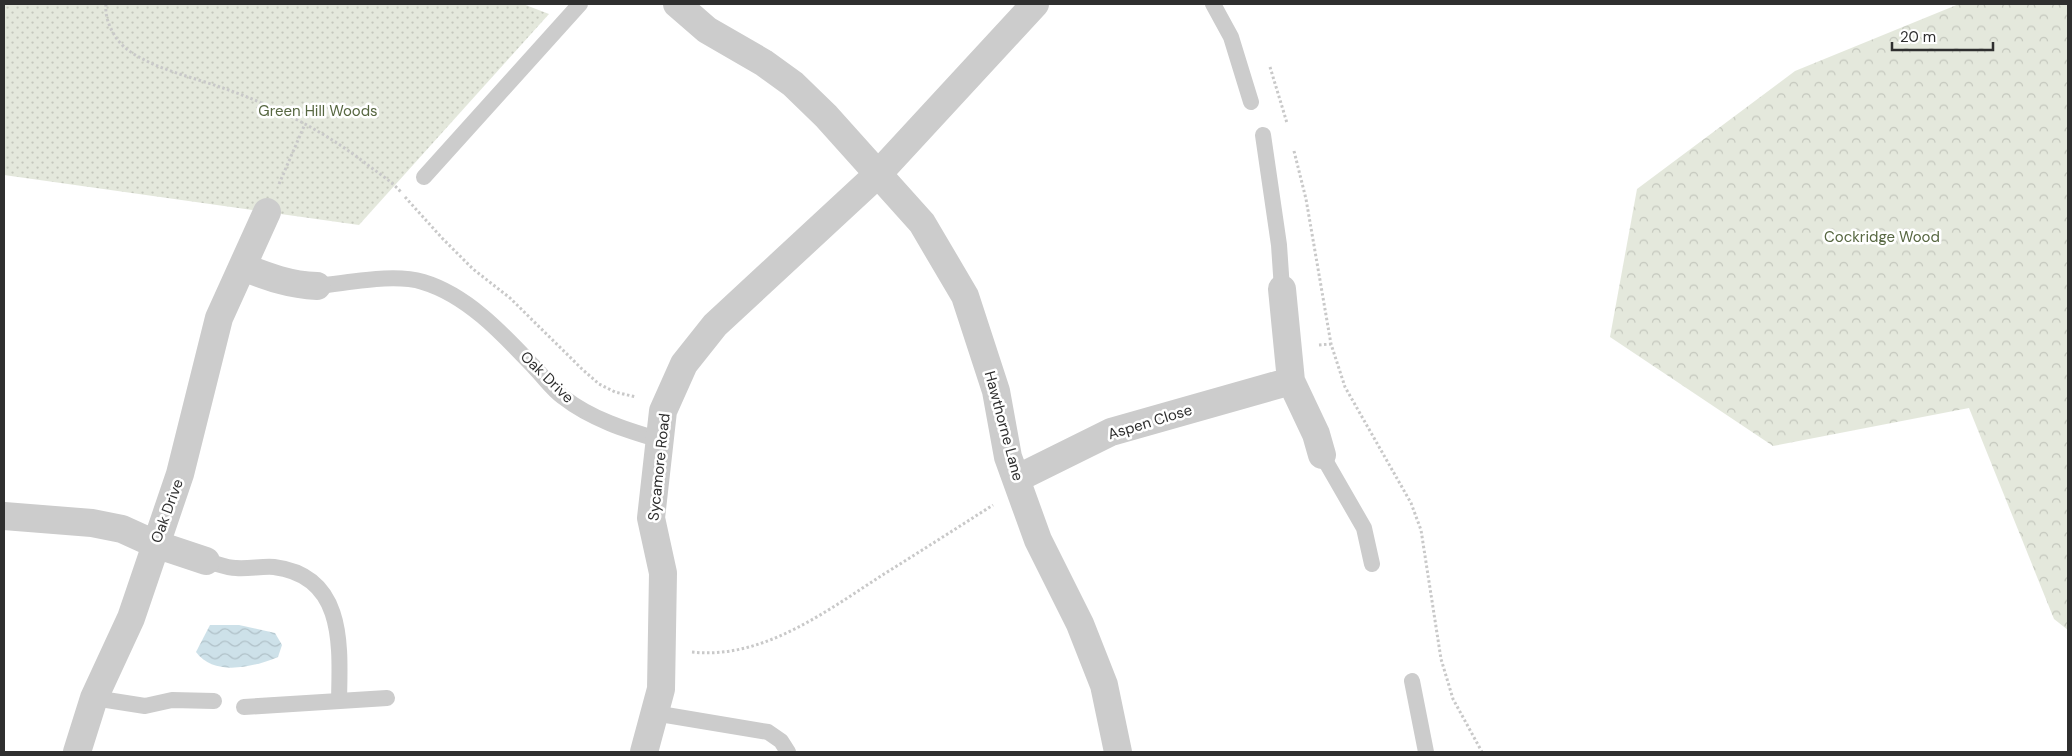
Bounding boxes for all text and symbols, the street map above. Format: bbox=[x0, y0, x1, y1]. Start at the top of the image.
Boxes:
scale bar bbox=[1892, 20, 1993, 52]
text: 20 m bbox=[1900, 27, 1936, 47]
park label: Green Hill Woods bbox=[258, 101, 378, 121]
park label: Cockridge Wood bbox=[1824, 227, 1940, 247]
street label: Oak Drive bbox=[516, 347, 578, 407]
street label: Hawthorne Lane bbox=[980, 369, 1028, 483]
street label: Aspen Close bbox=[1105, 400, 1195, 444]
street label: Sycamore Road bbox=[643, 412, 675, 522]
street label: Oak Drive bbox=[146, 476, 188, 546]

